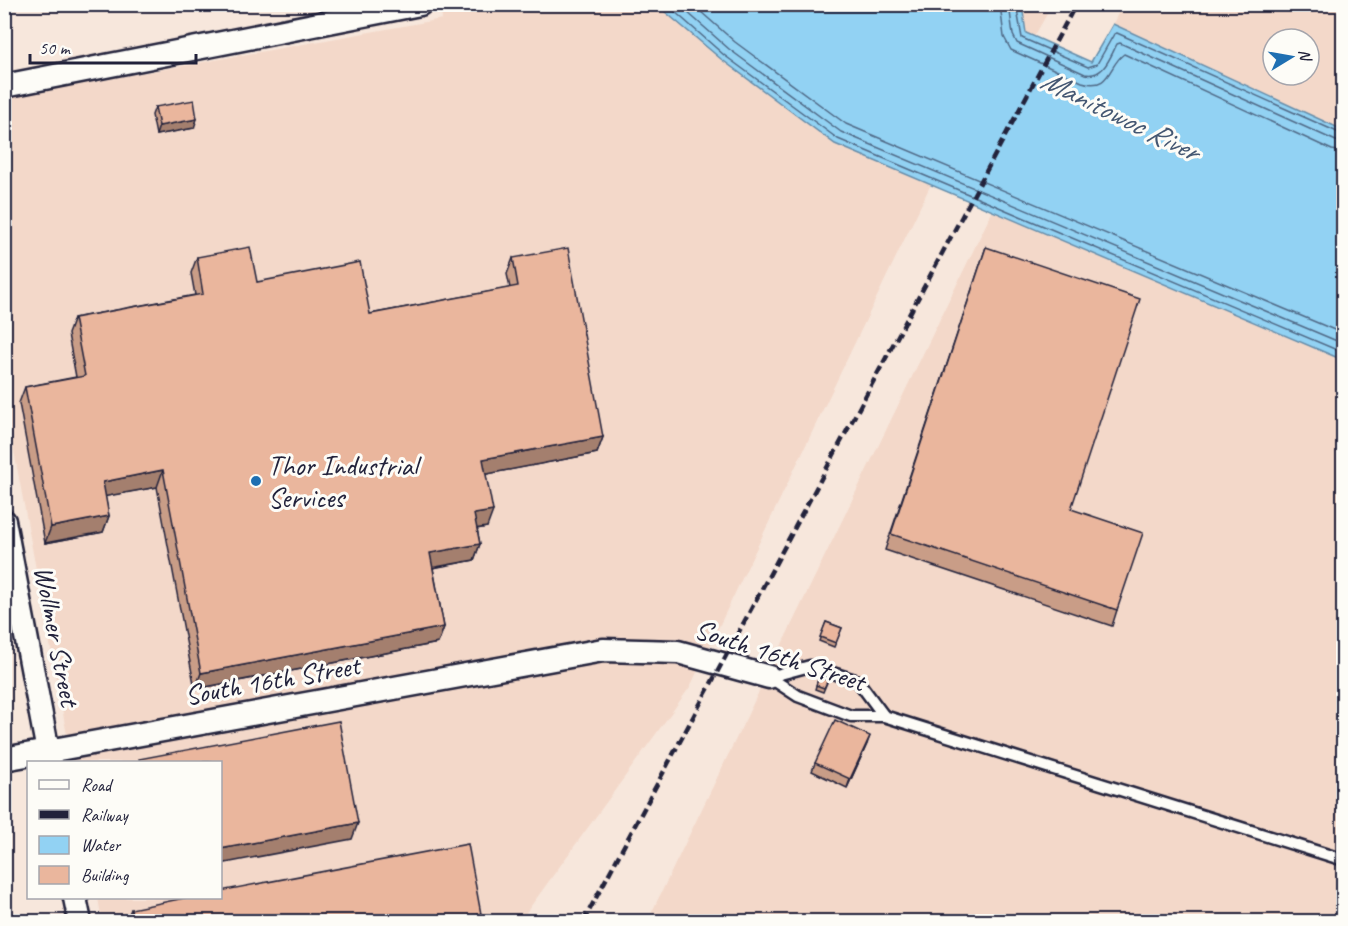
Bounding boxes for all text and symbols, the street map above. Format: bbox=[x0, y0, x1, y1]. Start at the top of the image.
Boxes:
scale bar bbox=[30, 27, 196, 65]
north arrow bbox=[1261, 27, 1321, 87]
text: 50 m bbox=[39, 37, 72, 59]
text: N bbox=[1294, 48, 1316, 64]
water label: Manitowoc River bbox=[1035, 61, 1210, 172]
place label: Thor Industrial Services bbox=[268, 448, 423, 515]
marker: Thor Industrial Services bbox=[249, 474, 263, 488]
street label: Wollmer Street bbox=[26, 563, 88, 712]
street label: South 16th Street bbox=[691, 611, 872, 700]
street label: South 16th Street bbox=[182, 647, 365, 713]
legend bbox=[27, 761, 222, 899]
text: Road bbox=[81, 774, 114, 796]
text: Railway bbox=[81, 804, 129, 826]
text: Water bbox=[81, 834, 122, 856]
text: Building bbox=[81, 864, 130, 886]

